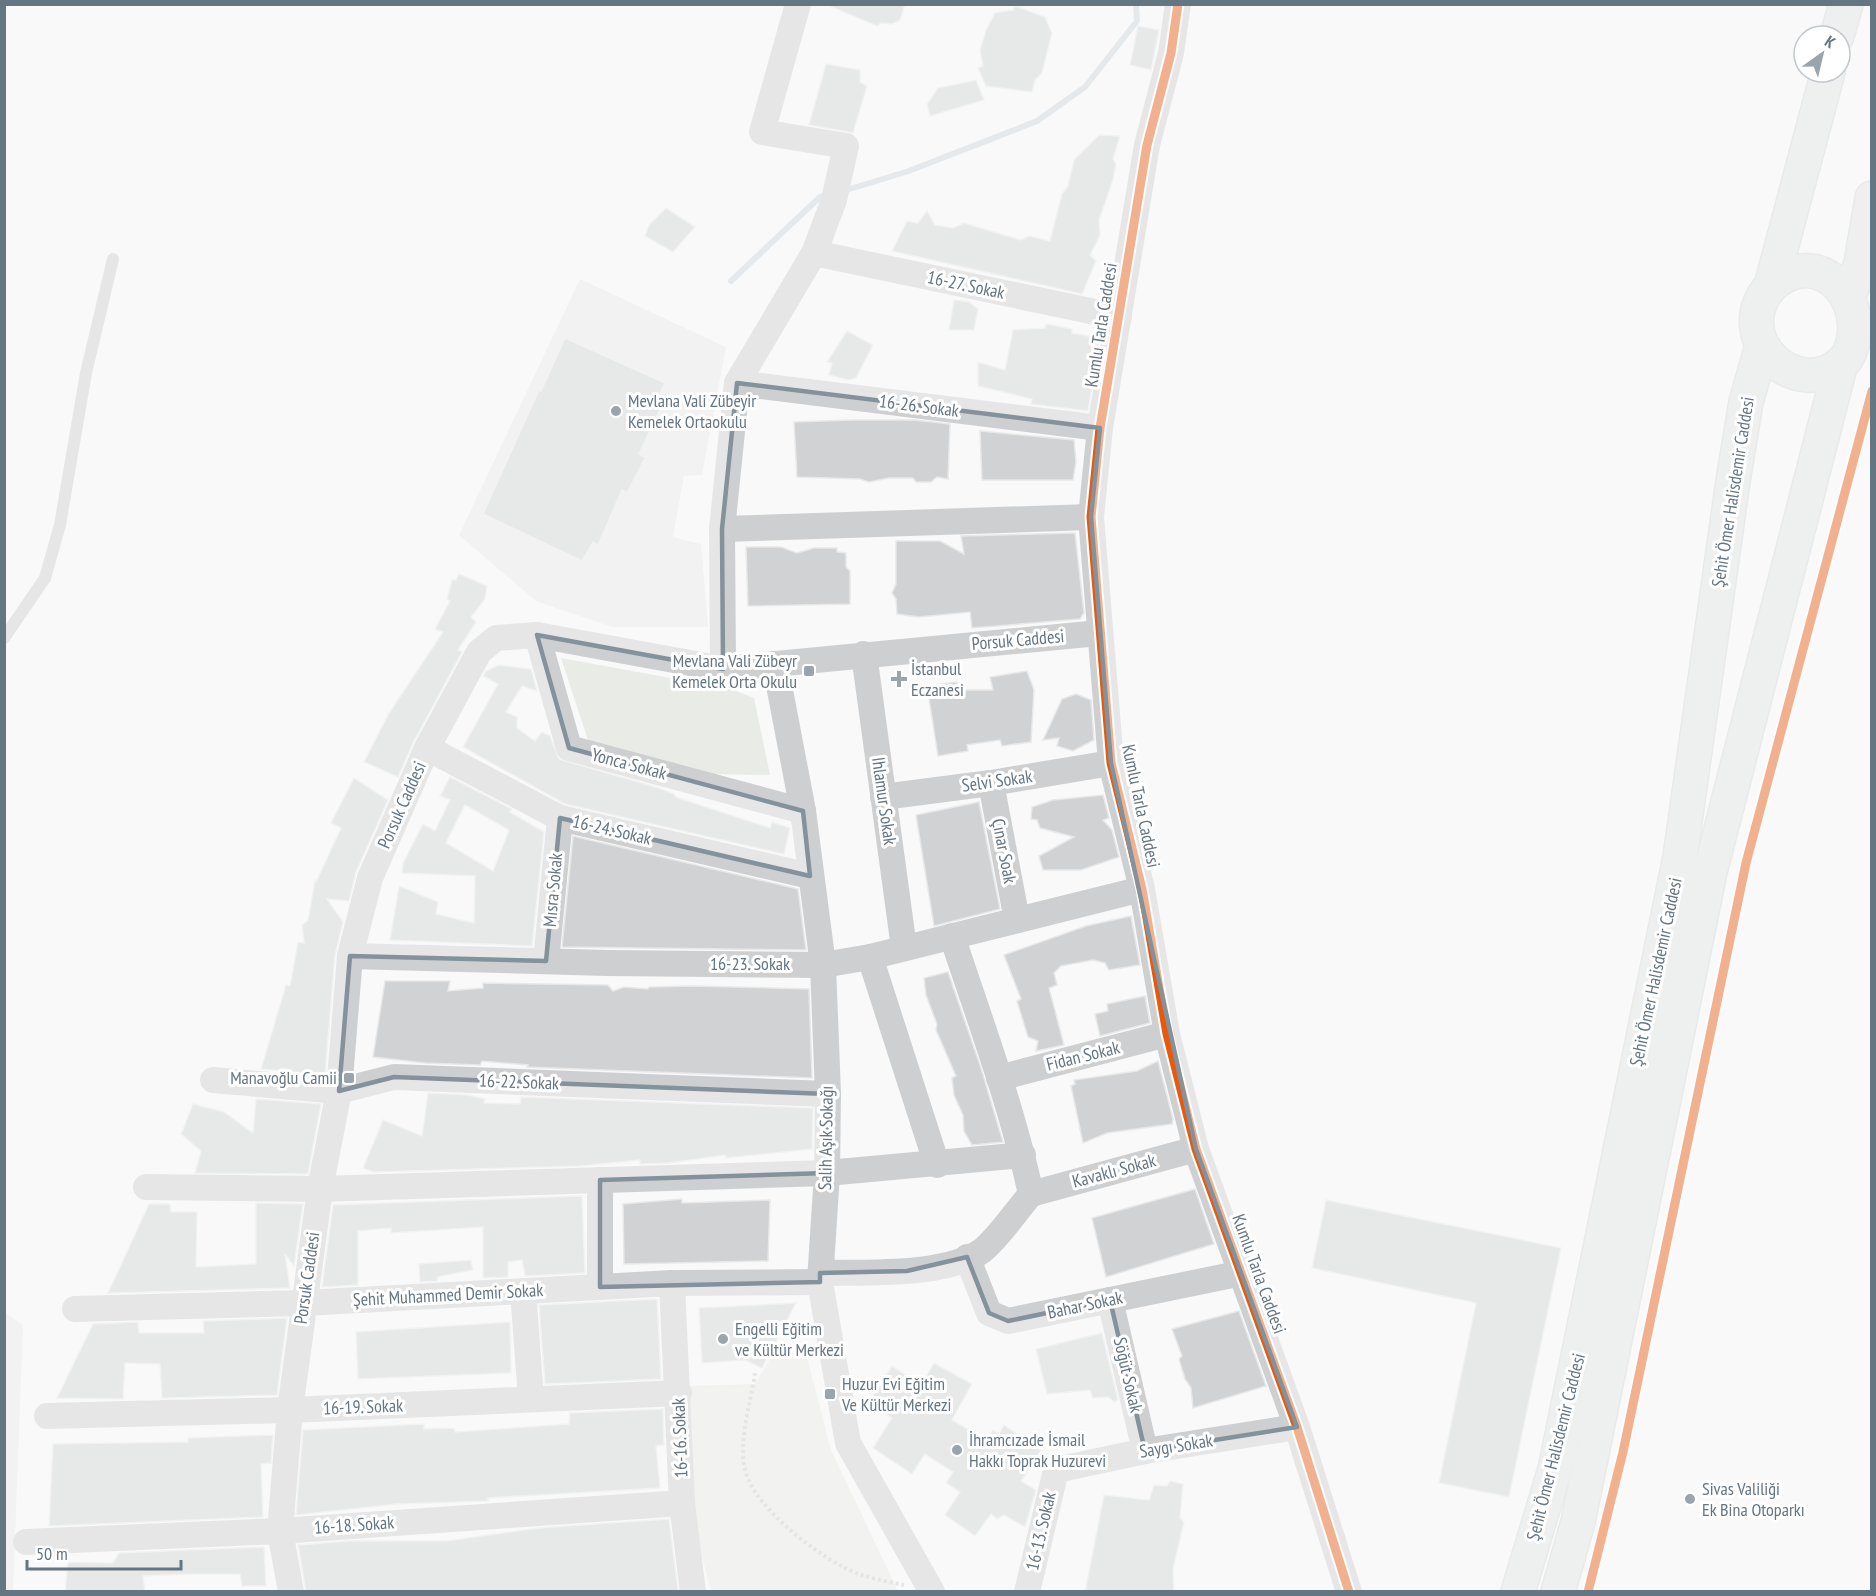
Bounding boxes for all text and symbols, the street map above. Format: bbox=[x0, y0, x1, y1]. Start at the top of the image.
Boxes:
north arrow bbox=[1792, 24, 1852, 84]
text: K bbox=[1821, 31, 1840, 53]
street label: Kumlu Tarla Caddesi bbox=[1079, 261, 1122, 389]
street label: 16-27. Sokak bbox=[925, 265, 1007, 304]
place label: Mevlana Vali Zübeyir Kemelek Ortaokulu bbox=[628, 389, 756, 433]
street label: 16-26. Sokak bbox=[878, 389, 960, 422]
street label: Şehit Ömer Halisdemir Caddesi bbox=[1706, 395, 1759, 589]
marker: Mevlana Vali Zübeyir Kemelek Ortaokulu bbox=[609, 404, 623, 418]
street label: Porsuk Caddesi bbox=[971, 624, 1065, 655]
place label: Mevlana Vali Zübeyr Kemelek Orta Okulu bbox=[672, 649, 797, 693]
place label: İstanbul Eczanesi bbox=[911, 657, 964, 701]
marker: Mevlana Vali Zübeyr Kemelek Orta Okulu bbox=[802, 664, 816, 678]
marker: İstanbul Eczanesi bbox=[892, 672, 906, 686]
street label: Yonca Sokak bbox=[589, 742, 669, 785]
street label: Kumlu Tarla Caddesi bbox=[1117, 742, 1166, 870]
street label: Ihlamur Sokak bbox=[867, 756, 902, 846]
street label: Porsuk Caddesi bbox=[372, 758, 431, 852]
street label: Selvi Sokak bbox=[960, 764, 1034, 797]
street label: 16-24. Sokak bbox=[570, 809, 654, 850]
street label: Çınar Soak bbox=[987, 816, 1022, 885]
street label: Mısra Sokak bbox=[538, 852, 567, 928]
street label: Şehit Ömer Halisdemir Caddesi bbox=[1624, 875, 1687, 1068]
street label: 16-23. Sokak bbox=[710, 952, 790, 975]
street label: Fidan Sokak bbox=[1044, 1035, 1122, 1076]
place label: Manavoğlu Camii bbox=[230, 1066, 337, 1089]
street label: 16-22. Sokak bbox=[479, 1069, 559, 1094]
marker: Manavoğlu Camii bbox=[342, 1071, 356, 1085]
street label: Salih Aşık Sokağı bbox=[813, 1086, 838, 1190]
street label: Kavaklı Sokak bbox=[1070, 1148, 1158, 1193]
street label: Kumlu Tarla Caddesi bbox=[1227, 1211, 1292, 1337]
street label: Porsuk Caddesi bbox=[289, 1230, 324, 1325]
street label: Şehit Muhammed Demir Sokak bbox=[352, 1278, 544, 1311]
street label: Bahar Sokak bbox=[1045, 1285, 1125, 1324]
place label: Engelli Eğitim ve Kültür Merkezi bbox=[735, 1317, 844, 1361]
marker: Engelli Eğitim ve Kültür Merkezi bbox=[716, 1332, 730, 1346]
street label: Söğüt Sokak bbox=[1109, 1335, 1148, 1415]
street label: Şehit Ömer Halisdemir Caddesi bbox=[1521, 1351, 1590, 1543]
place label: Huzur Evi Eğitim Ve Kültür Merkezi bbox=[841, 1372, 951, 1416]
marker: Huzur Evi Eğitim Ve Kültür Merkezi bbox=[823, 1387, 837, 1401]
street label: 16-19. Sokak bbox=[323, 1394, 403, 1419]
street label: 16-16. Sokak bbox=[667, 1398, 692, 1478]
place label: İhramcızade İsmail Hakkı Toprak Huzurevi bbox=[969, 1428, 1106, 1472]
street label: Saygı Sokak bbox=[1138, 1428, 1214, 1463]
marker: İhramcızade İsmail Hakkı Toprak Huzurevi bbox=[950, 1443, 964, 1457]
place label: Sivas Valiliği Ek Bina Otoparkı bbox=[1702, 1477, 1805, 1521]
street label: 16-13. Sokak bbox=[1020, 1489, 1061, 1573]
marker: Sivas Valiliği Ek Bina Otoparkı bbox=[1683, 1492, 1697, 1506]
street label: 16-18. Sokak bbox=[313, 1510, 395, 1539]
scale bar bbox=[27, 1533, 182, 1571]
text: 50 m bbox=[36, 1542, 68, 1565]

